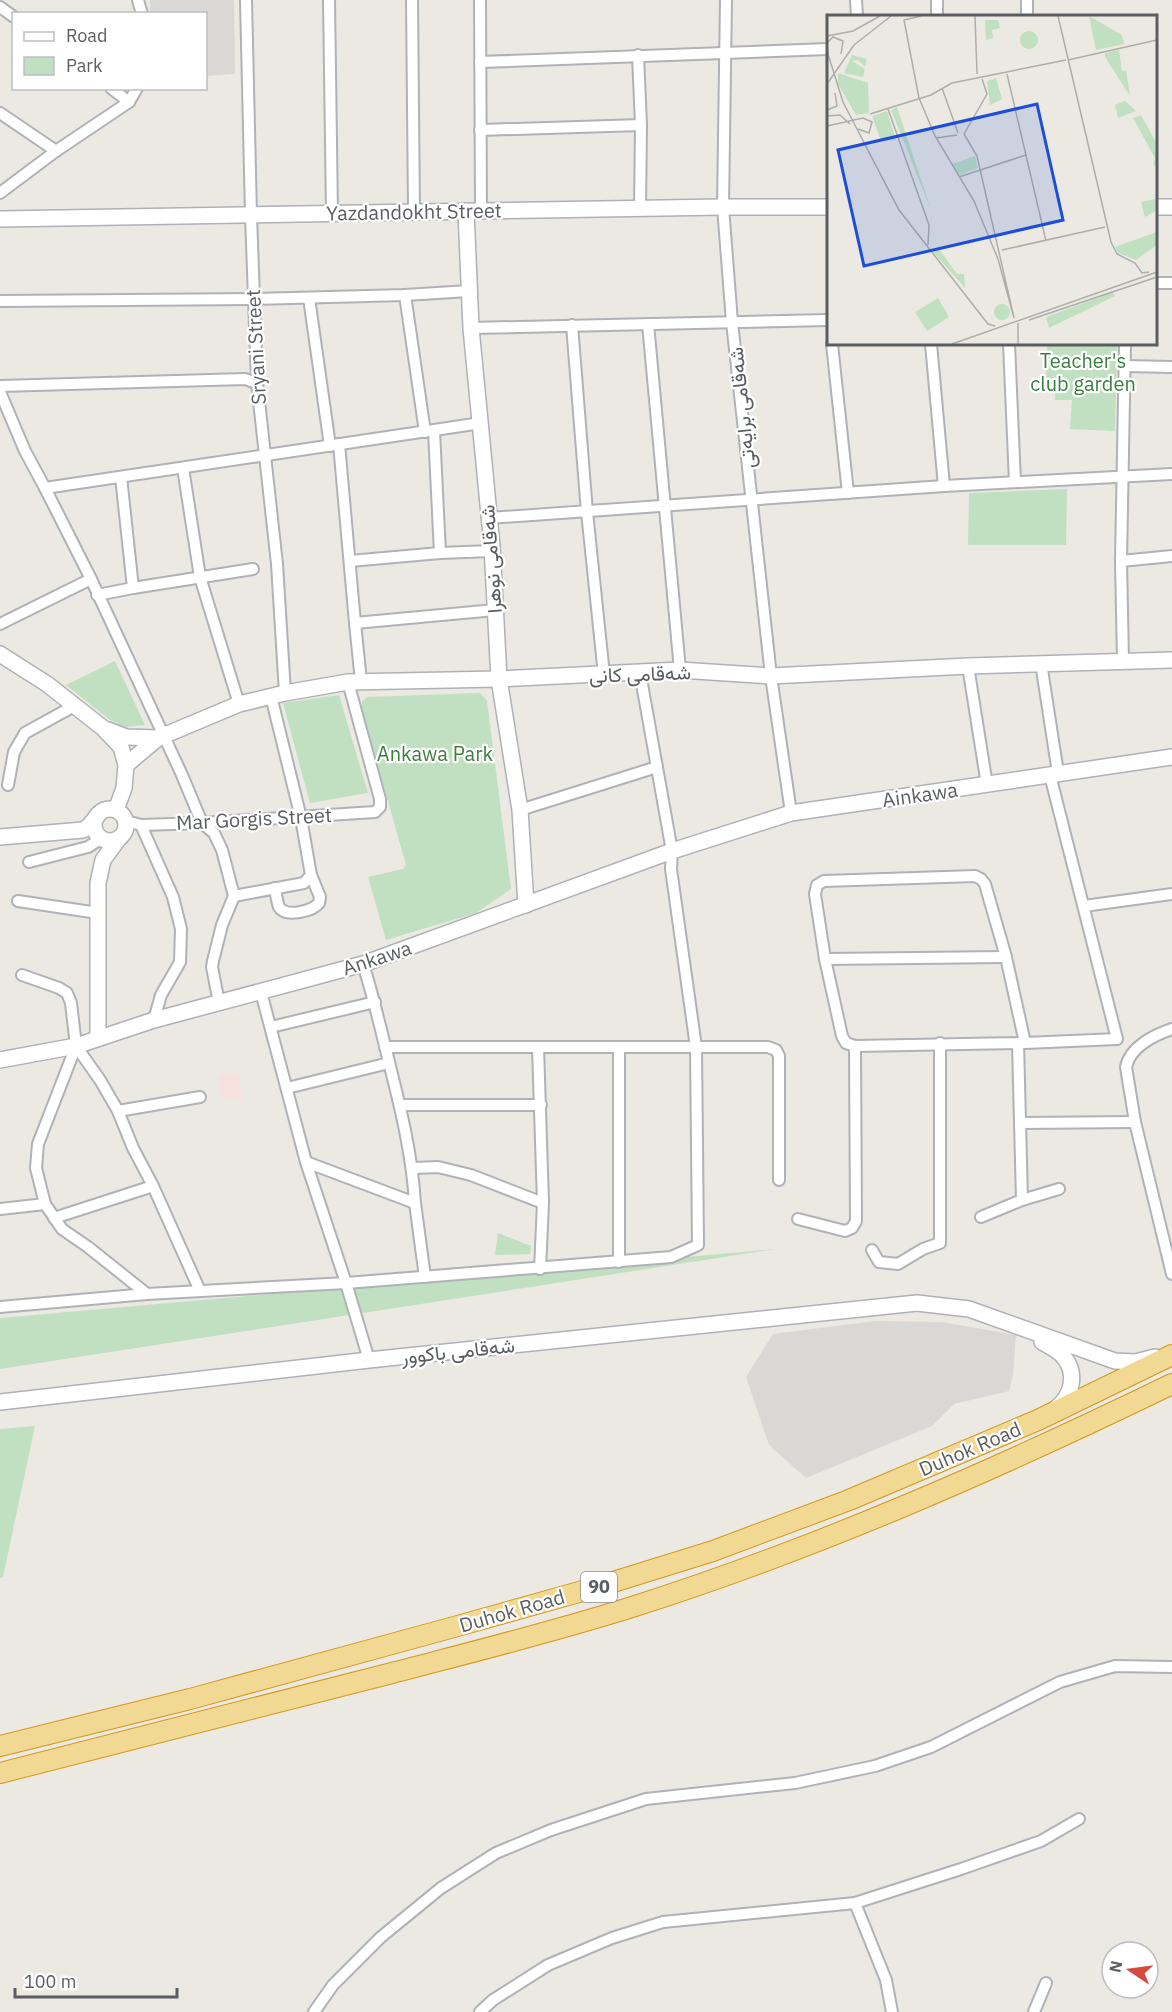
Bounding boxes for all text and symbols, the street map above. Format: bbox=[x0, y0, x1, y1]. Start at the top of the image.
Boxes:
legend bbox=[12, 12, 207, 90]
inset map bbox=[827, 15, 1157, 345]
text: Road bbox=[66, 24, 107, 47]
text: Park bbox=[66, 54, 103, 77]
street label: Yazdandokht Street bbox=[326, 196, 502, 227]
street label: Sryani Street bbox=[239, 289, 272, 405]
street label: شەقامی برایەتی bbox=[722, 346, 761, 470]
park label: Teacher's club garden bbox=[1030, 347, 1136, 397]
street label: شەقامی نوهرا bbox=[473, 504, 508, 614]
street label: شەقامی کانی bbox=[589, 658, 691, 689]
park label: Ankawa Park bbox=[377, 740, 494, 767]
street label: Ainkawa bbox=[880, 776, 960, 813]
street label: Mar Gorgis Street bbox=[175, 801, 332, 836]
street label: Ankawa bbox=[339, 934, 415, 981]
street label: شەقامی باکوور bbox=[399, 1331, 516, 1370]
street label: Duhok Road bbox=[915, 1415, 1025, 1482]
road number: 90 bbox=[581, 1572, 617, 1602]
street label: Duhok Road bbox=[456, 1583, 568, 1638]
north arrow bbox=[1100, 1940, 1160, 2000]
text: N bbox=[1104, 1959, 1126, 1975]
scale bar bbox=[15, 1961, 177, 1999]
text: 100 m bbox=[24, 1970, 76, 1993]

